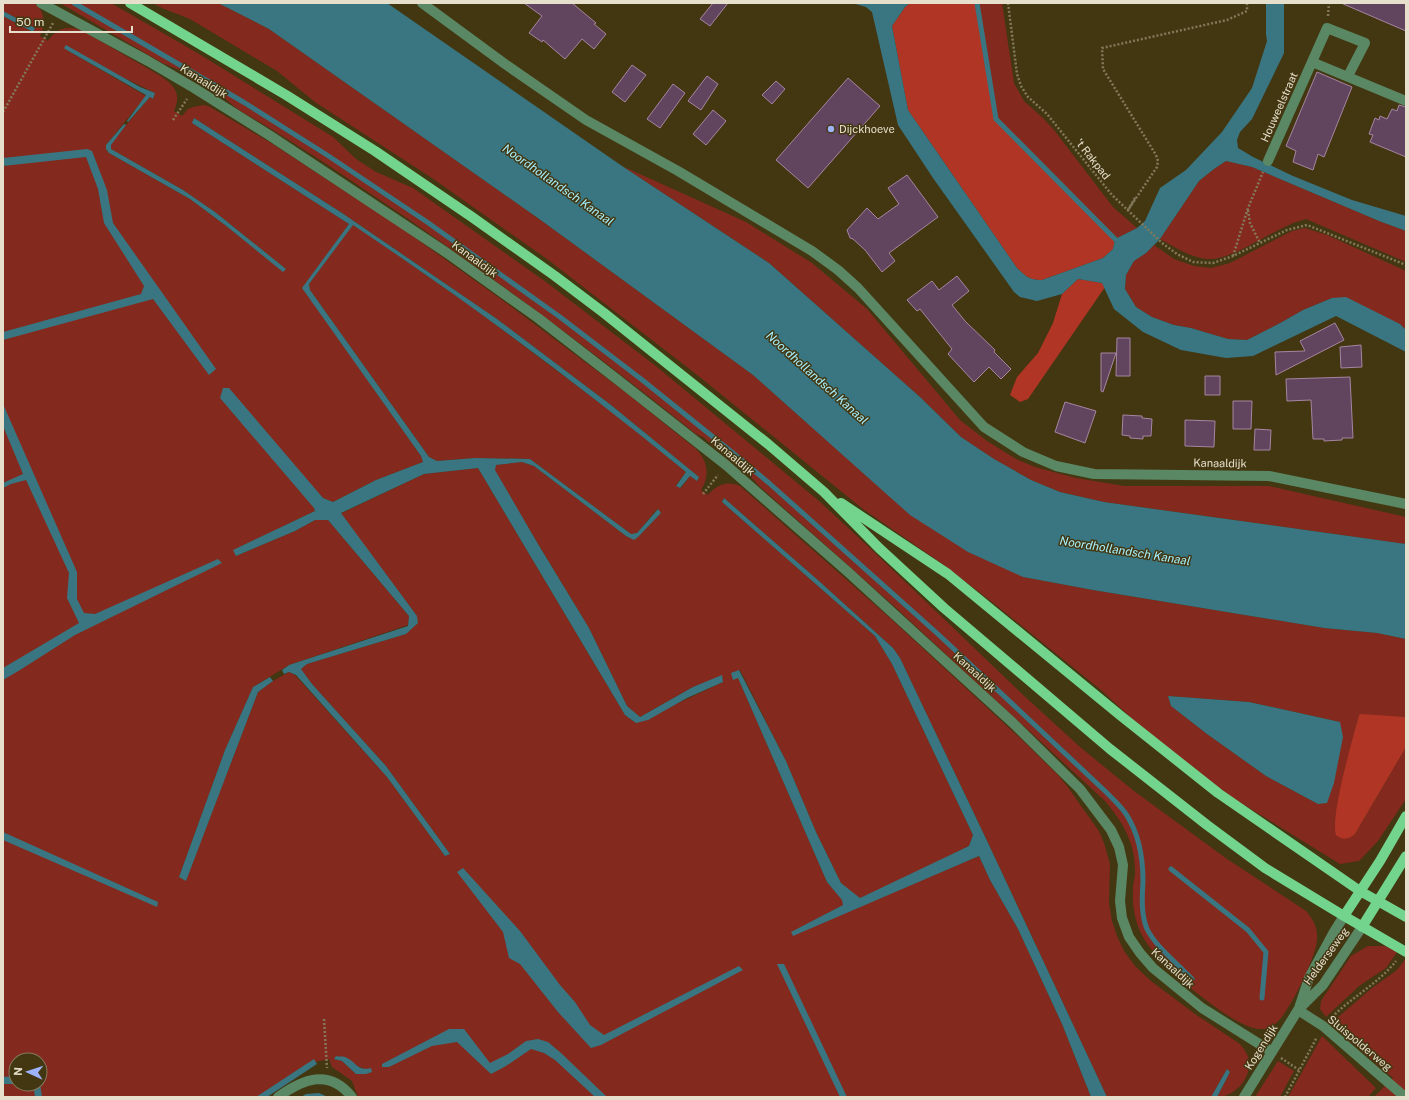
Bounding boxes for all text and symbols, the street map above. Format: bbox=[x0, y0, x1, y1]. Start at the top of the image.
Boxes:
scale bar bbox=[10, 8, 132, 34]
text: 50 m bbox=[16, 15, 44, 29]
street label: Kanaaldijk bbox=[178, 62, 230, 100]
street label: Houweelstraat bbox=[1258, 70, 1300, 144]
place label: Dijckhoeve bbox=[839, 123, 895, 135]
marker: Dijckhoeve bbox=[826, 124, 836, 134]
street label: 't Rakpad bbox=[1073, 136, 1113, 182]
water label: Noordhollandsch Kanaal bbox=[500, 141, 616, 229]
street label: Kanaaldijk bbox=[450, 238, 500, 280]
water label: Noordhollandsch Kanaal bbox=[763, 329, 871, 427]
street label: Kanaaldijk bbox=[709, 434, 757, 478]
street label: Kanaaldijk bbox=[1193, 457, 1247, 469]
water label: Noordhollandsch Kanaal bbox=[1059, 534, 1191, 568]
street label: Kanaaldijk bbox=[951, 650, 999, 694]
street label: Helderseweg bbox=[1301, 925, 1351, 987]
street label: Kanaaldijk bbox=[1149, 946, 1197, 990]
street label: Sluispolderweg bbox=[1326, 1013, 1395, 1073]
street label: Kogendijk bbox=[1242, 1022, 1280, 1072]
north arrow bbox=[8, 1052, 48, 1092]
text: N bbox=[12, 1067, 24, 1076]

